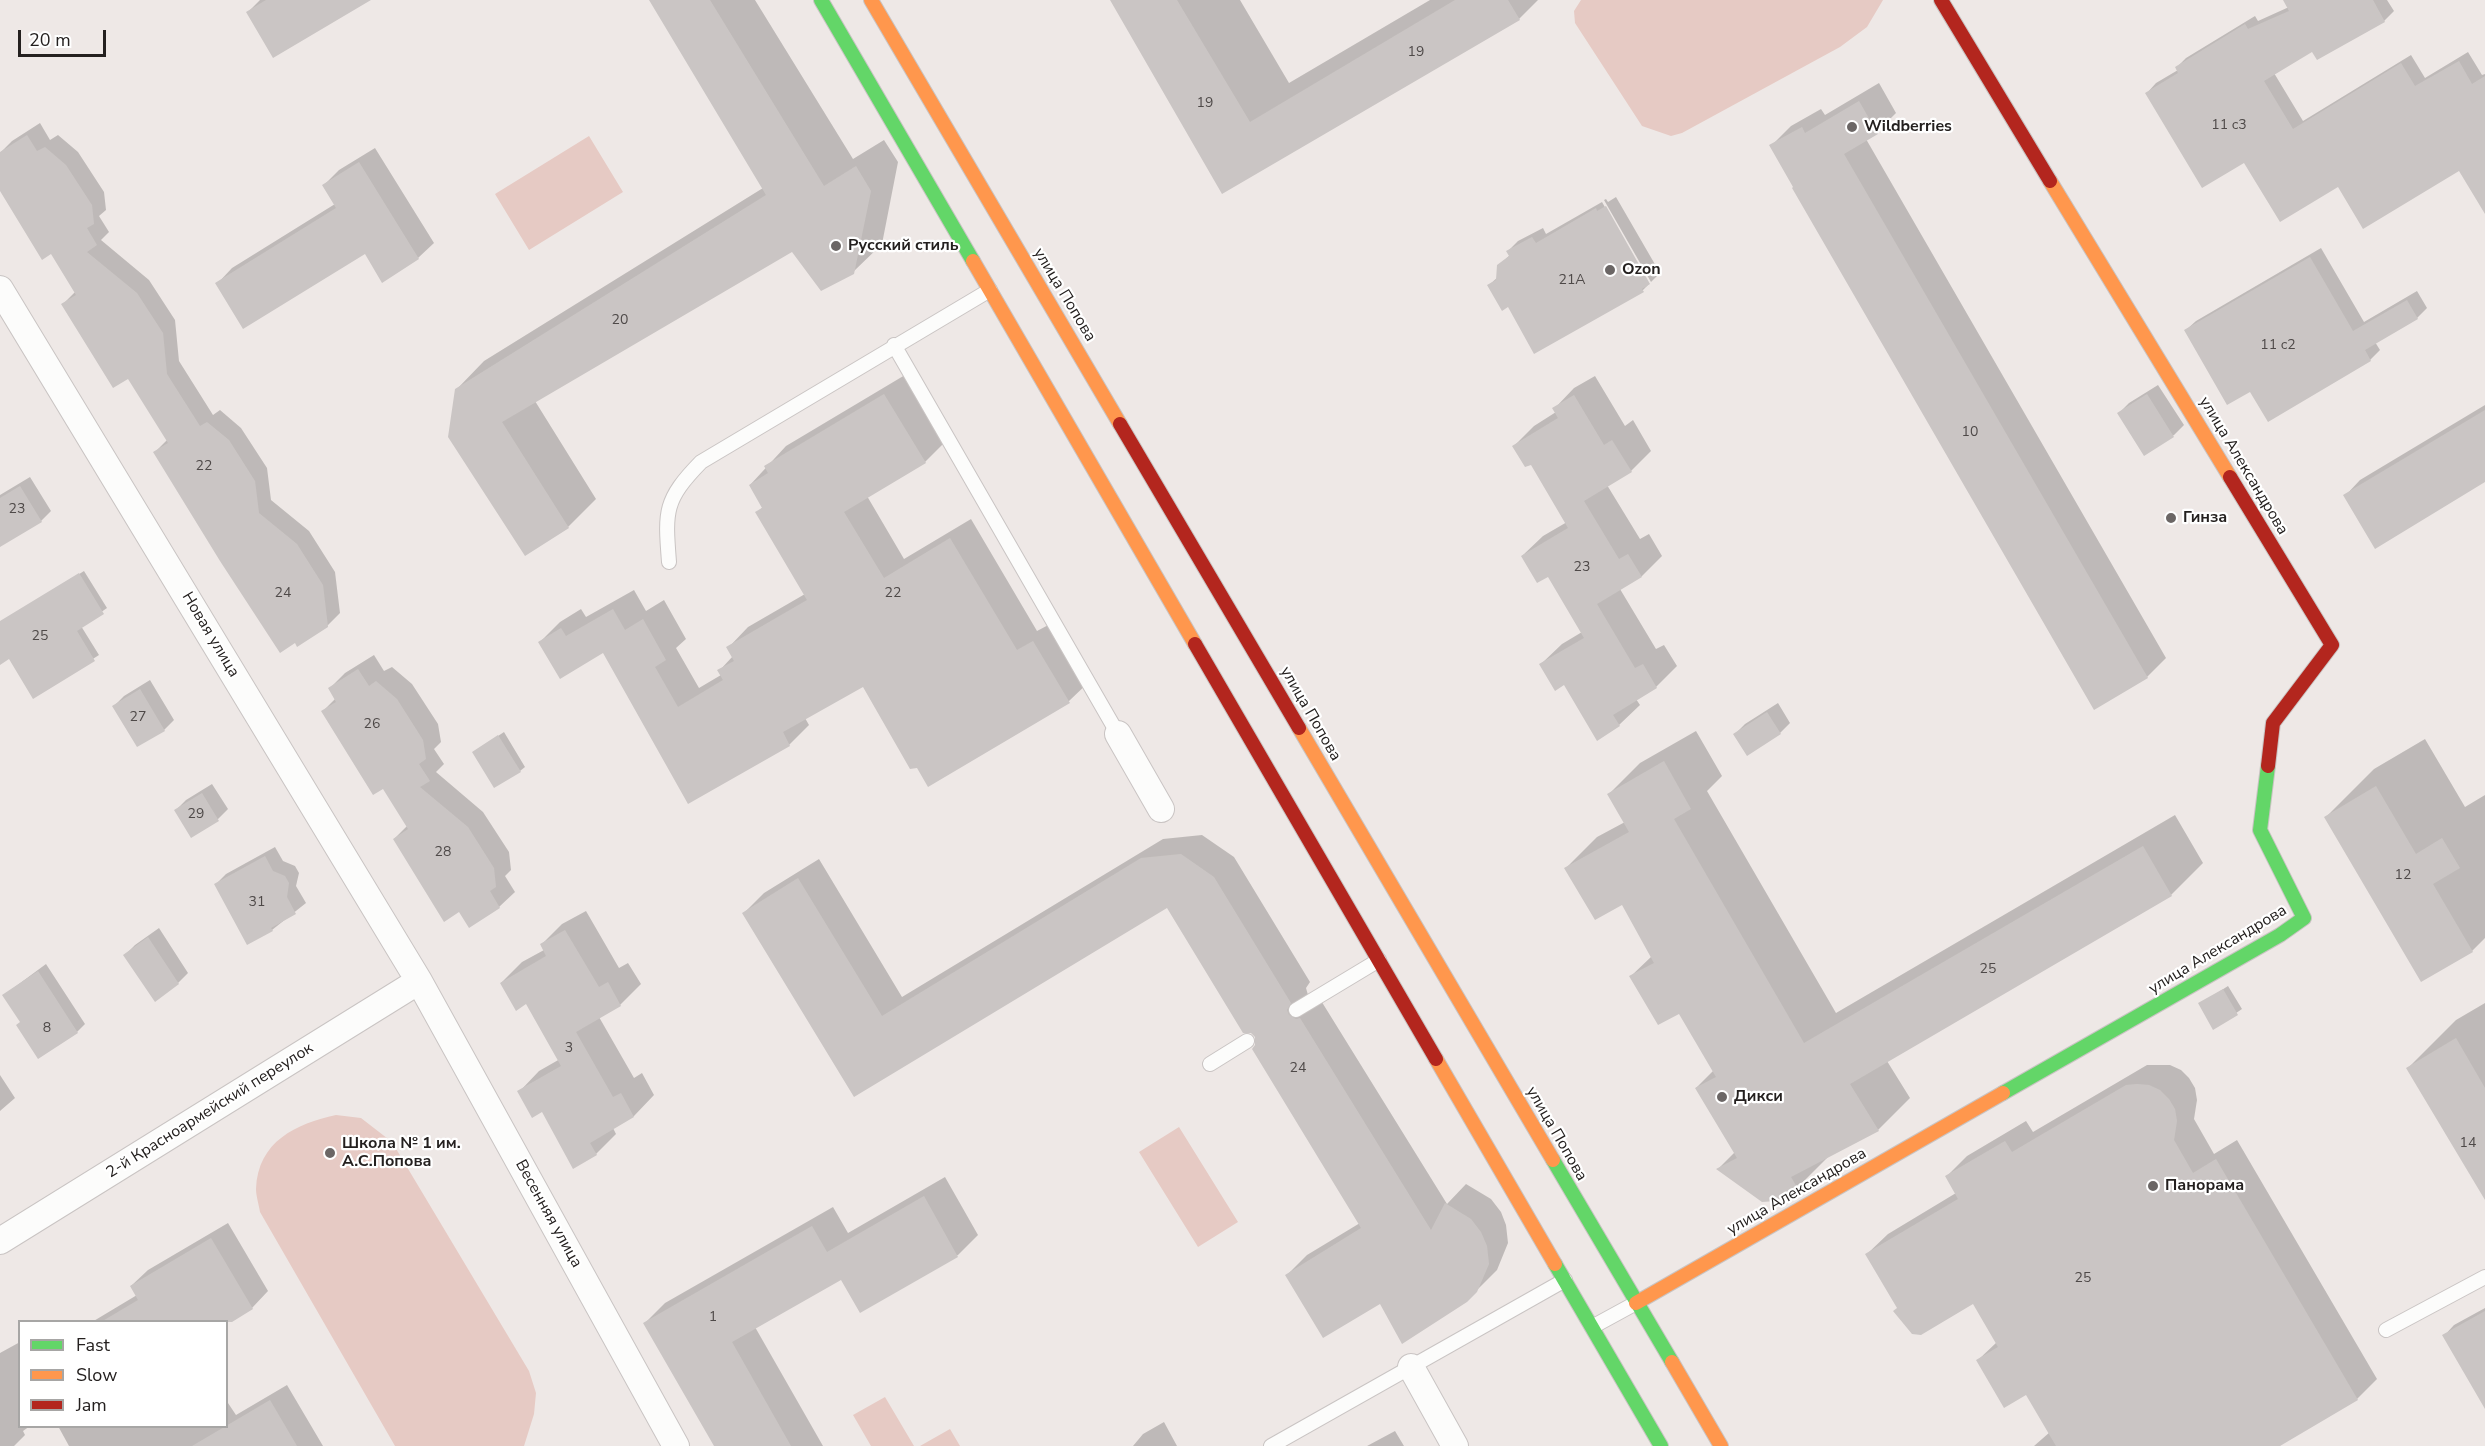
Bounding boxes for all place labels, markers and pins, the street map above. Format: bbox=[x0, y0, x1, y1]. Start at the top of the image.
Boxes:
place label: Wildberries bbox=[1864, 117, 1952, 137]
marker: Wildberries bbox=[1845, 120, 1859, 134]
place label: Русский стиль bbox=[848, 236, 959, 256]
marker: Русский стиль bbox=[829, 239, 843, 253]
place label: Ozon bbox=[1622, 260, 1661, 280]
marker: Ozon bbox=[1603, 263, 1617, 277]
place label: Гинза bbox=[2183, 508, 2227, 528]
marker: Гинза bbox=[2164, 511, 2178, 525]
place label: Дикси bbox=[1734, 1087, 1783, 1107]
marker: Дикси bbox=[1715, 1090, 1729, 1104]
place label: Школа № 1 им. А.С.Попова bbox=[342, 1134, 461, 1172]
marker: Школа № 1 им. А.С.Попова bbox=[323, 1146, 337, 1160]
place label: Панорама bbox=[2165, 1176, 2244, 1196]
marker: Панорама bbox=[2146, 1179, 2160, 1193]

